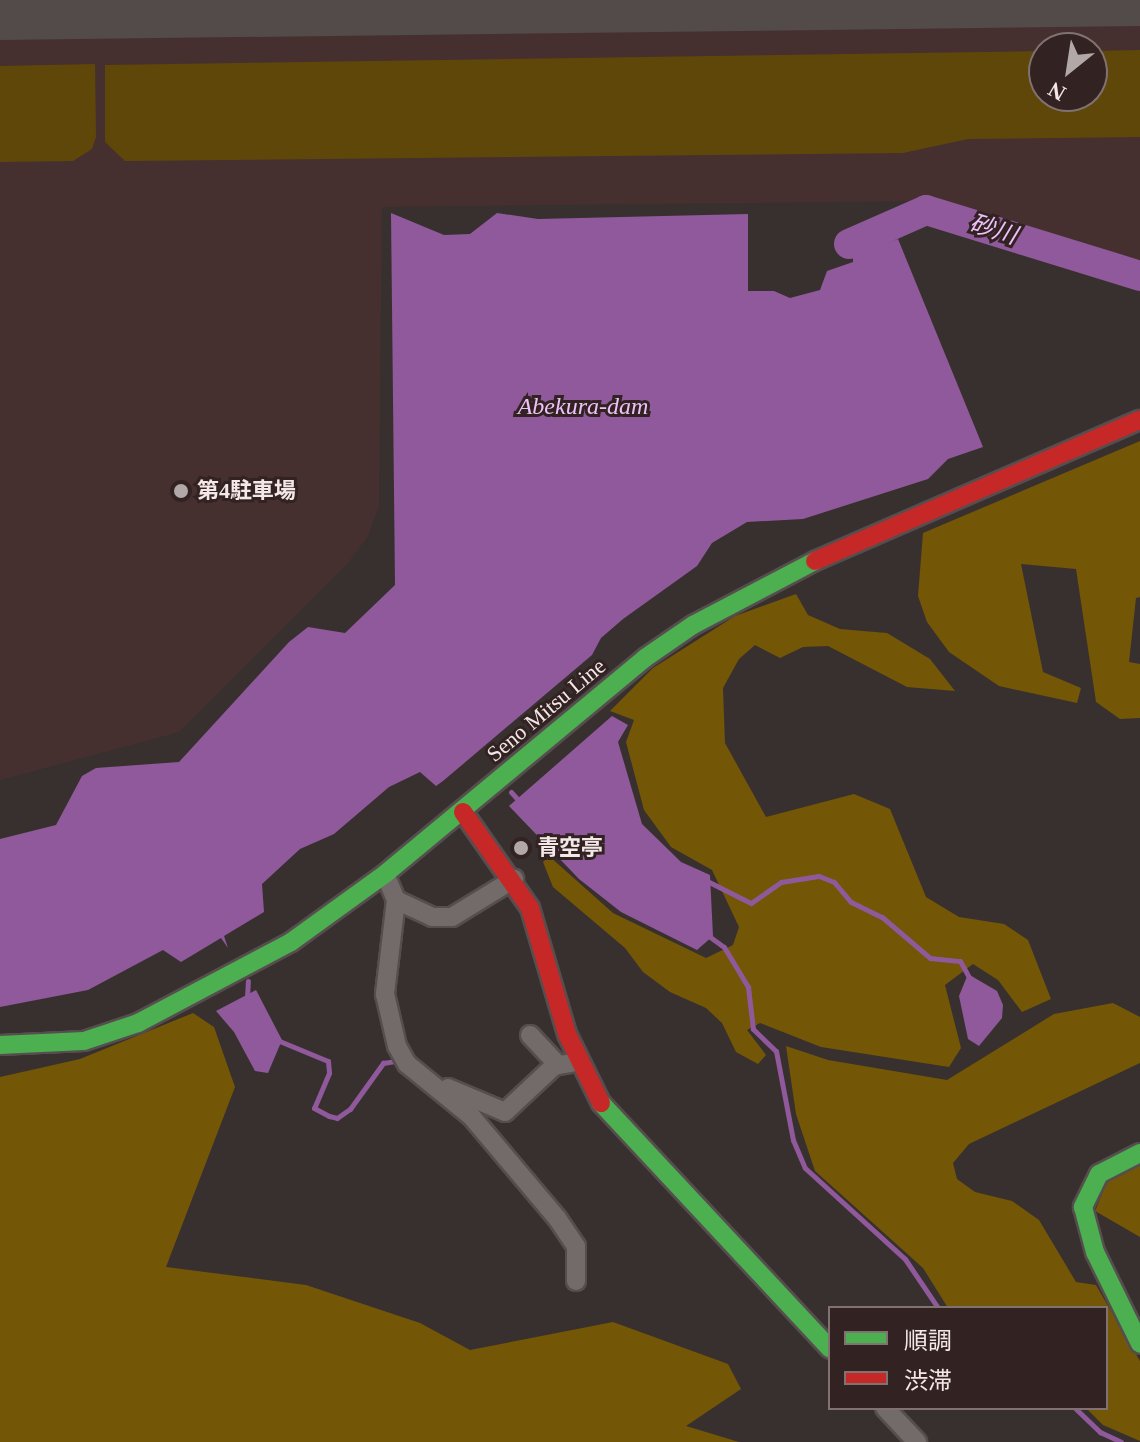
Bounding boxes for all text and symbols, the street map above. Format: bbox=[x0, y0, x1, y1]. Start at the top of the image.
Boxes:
north arrow bbox=[1028, 32, 1108, 112]
text: N bbox=[1044, 77, 1070, 106]
water label: 砂川 bbox=[966, 209, 1020, 251]
water label: Abekura-dam bbox=[518, 393, 648, 421]
place label: 第4駐車場 bbox=[197, 478, 296, 504]
marker: 第4駐車場 bbox=[172, 482, 190, 500]
street label: Seno Mitsu Line bbox=[481, 653, 611, 767]
place label: 青空亭 bbox=[537, 835, 603, 861]
marker: 青空亭 bbox=[512, 839, 530, 857]
legend bbox=[828, 1306, 1108, 1410]
text: 順調 bbox=[904, 1328, 952, 1354]
text: 渋滞 bbox=[904, 1368, 952, 1394]

